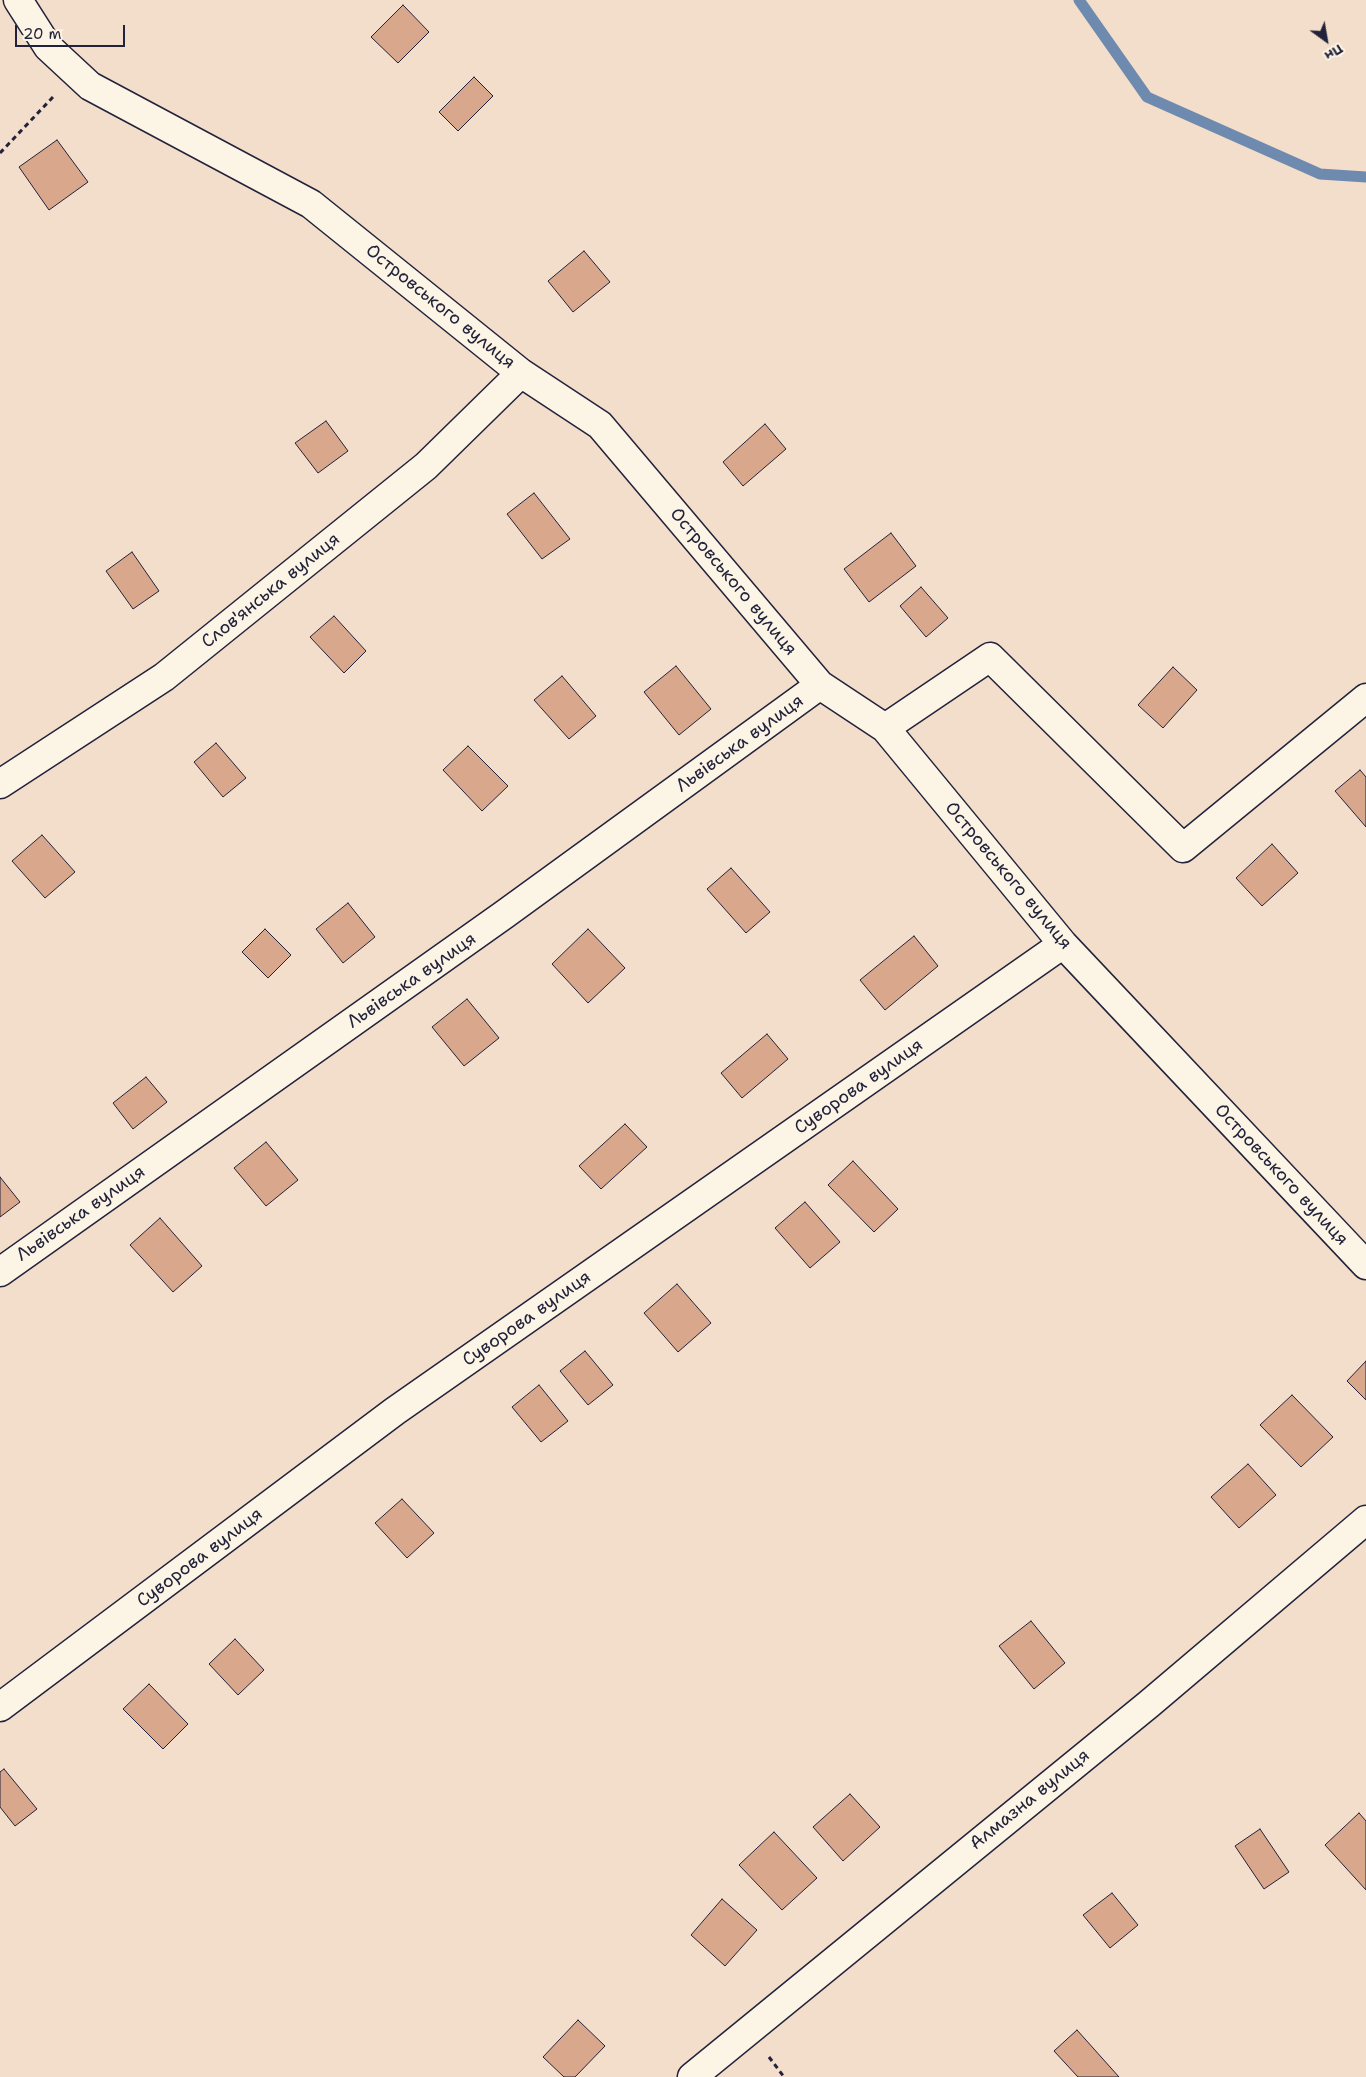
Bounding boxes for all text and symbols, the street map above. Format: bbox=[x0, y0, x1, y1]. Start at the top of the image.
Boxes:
scale bar bbox=[18, 15, 128, 47]
north arrow bbox=[1301, 15, 1351, 65]
text: 20 m bbox=[23, 24, 62, 44]
text: Пн bbox=[1321, 40, 1347, 65]
street label: Островського вулиця bbox=[361, 240, 519, 374]
street label: Островського вулиця bbox=[665, 504, 801, 660]
street label: Слов'янська вулиця bbox=[198, 529, 344, 653]
street label: Львівська вулиця bbox=[672, 690, 808, 798]
street label: Островського вулиця bbox=[940, 798, 1076, 954]
street label: Львівська вулиця bbox=[343, 928, 481, 1034]
street label: Суворова вулиця bbox=[791, 1035, 927, 1139]
street label: Островського вулиця bbox=[1210, 1100, 1352, 1250]
street label: Львівська вулиця bbox=[12, 1161, 150, 1267]
street label: Суворова вулиця bbox=[459, 1267, 595, 1371]
street label: Суворова вулиця bbox=[133, 1504, 267, 1612]
street label: Алмазна вулиця bbox=[966, 1745, 1094, 1855]

